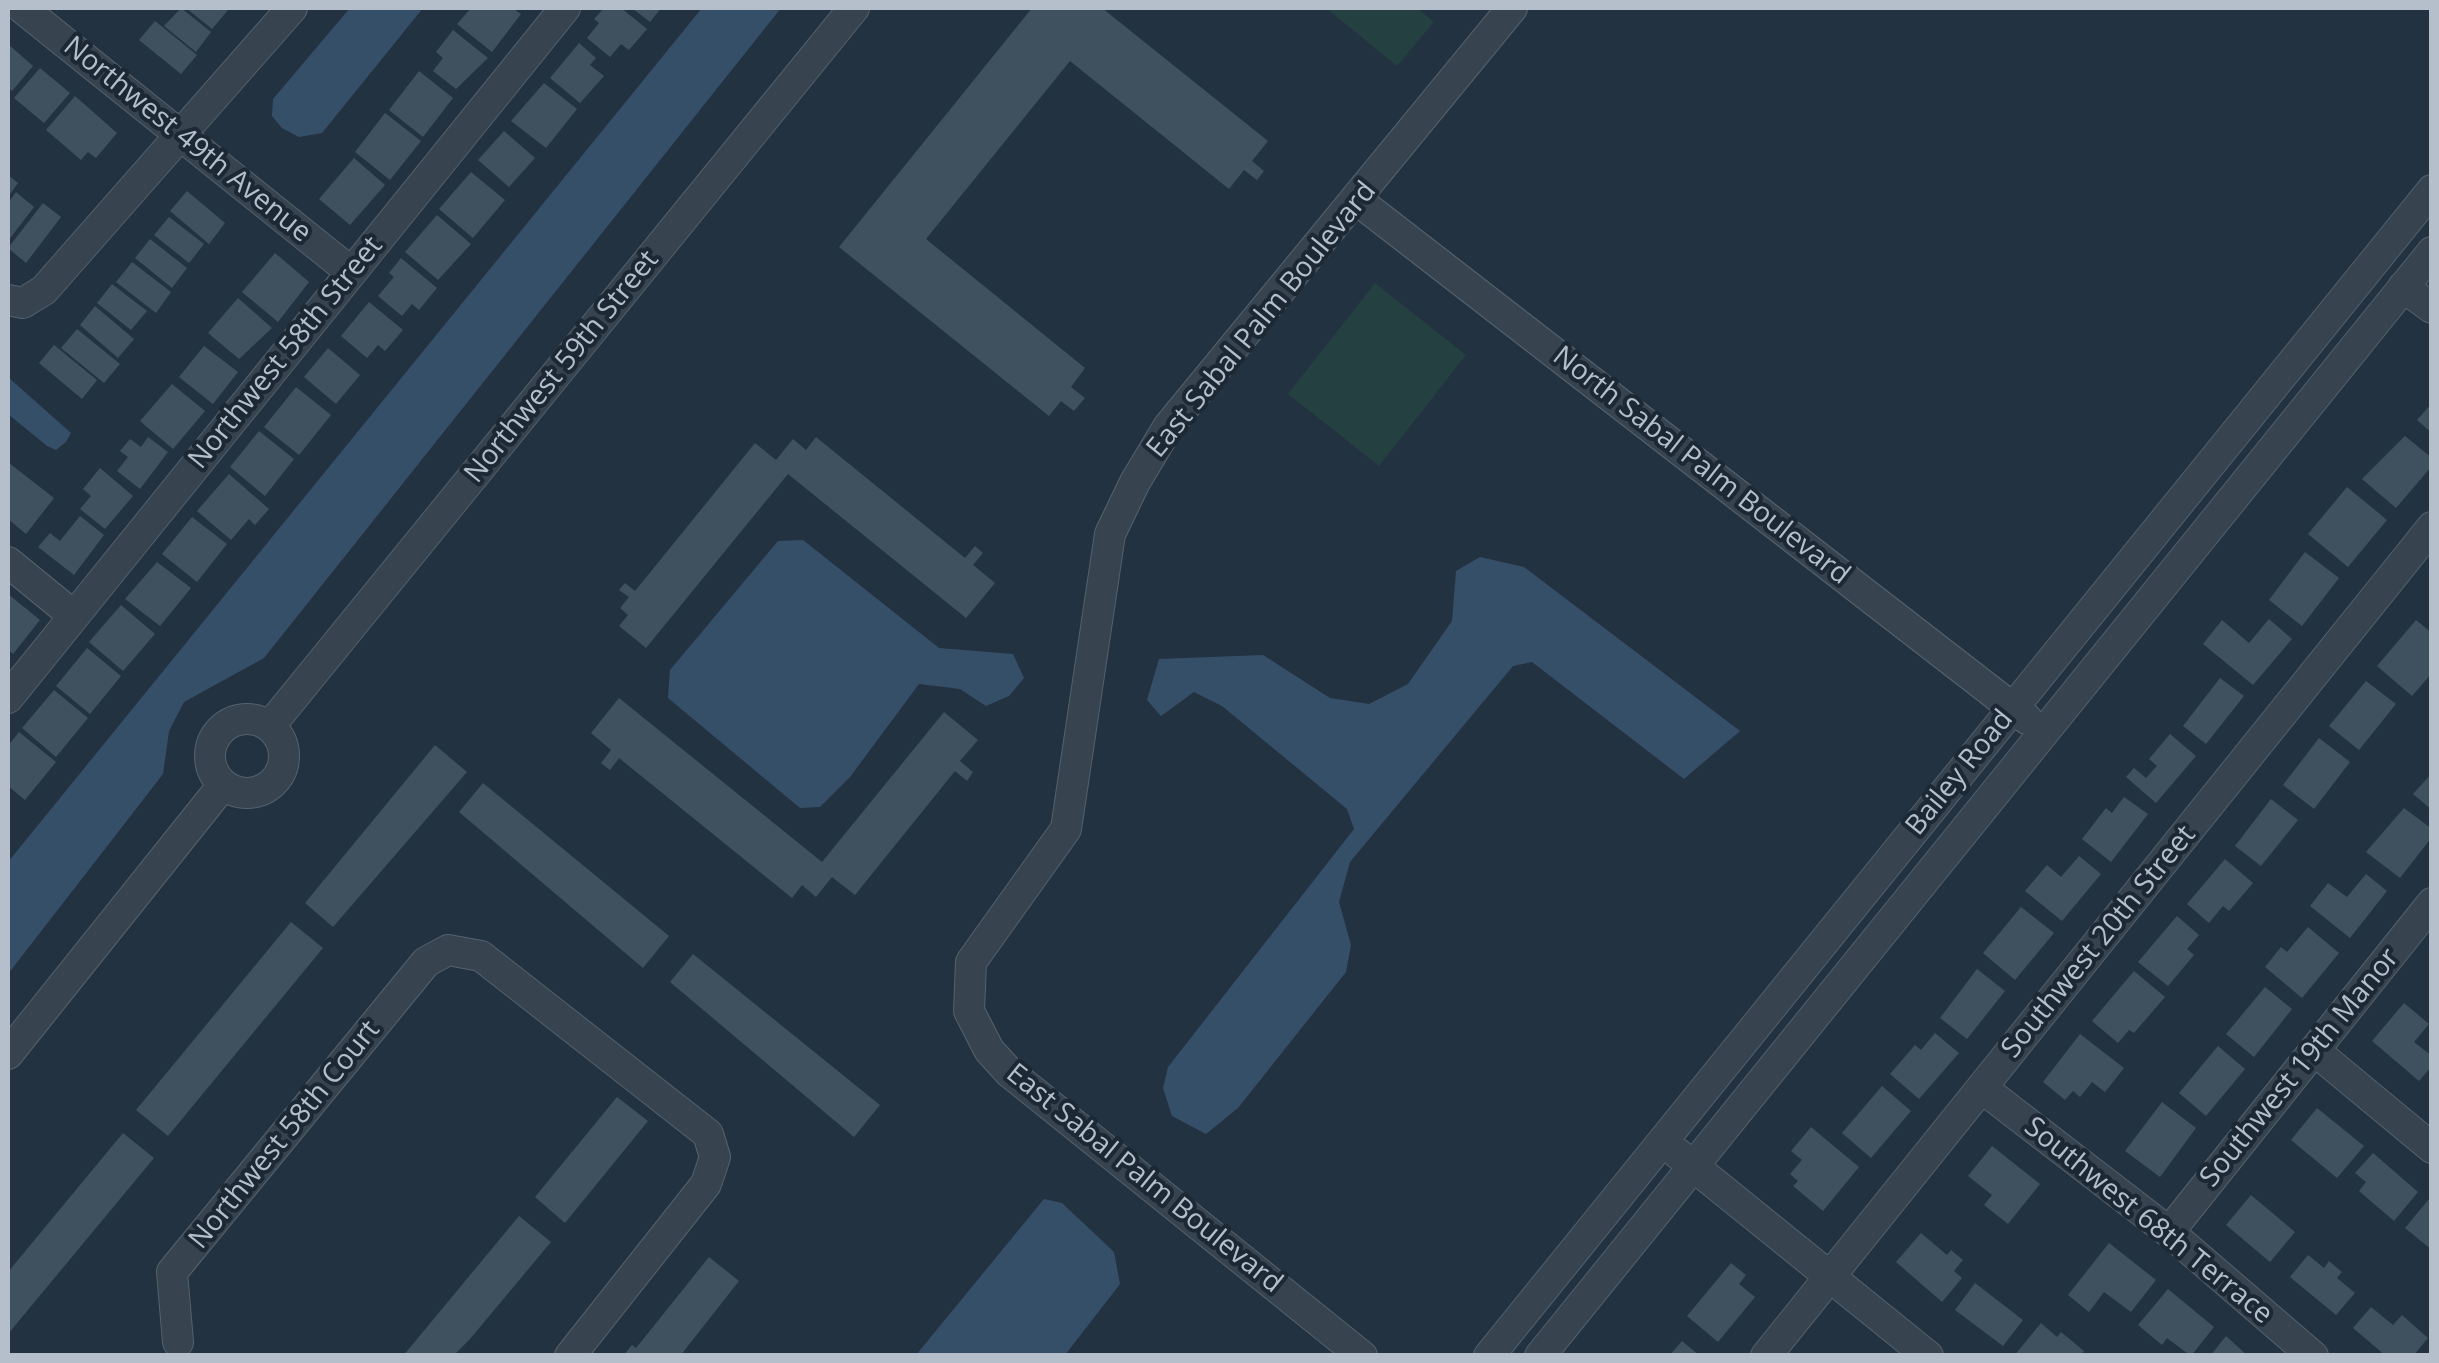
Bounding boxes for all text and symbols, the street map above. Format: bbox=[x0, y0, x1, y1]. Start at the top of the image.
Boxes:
street label: Northwest 49th Avenue bbox=[57, 30, 317, 250]
street label: East Sabal Palm Boulevard bbox=[1140, 175, 1384, 465]
street label: Northwest 58th Street bbox=[182, 230, 390, 476]
street label: Northwest 59th Street bbox=[458, 244, 666, 490]
street label: North Sabal Palm Boulevard bbox=[1546, 340, 1856, 592]
street label: Bailey Road bbox=[1899, 704, 2021, 842]
street label: Southwest 20th Street bbox=[1995, 819, 2203, 1065]
street label: Southwest 19th Manor bbox=[2193, 942, 2407, 1194]
street label: Northwest 58th Court bbox=[183, 1014, 387, 1256]
street label: East Sabal Palm Boulevard bbox=[999, 1057, 1289, 1301]
street label: Southwest 68th Terrace bbox=[2017, 1110, 2279, 1332]

